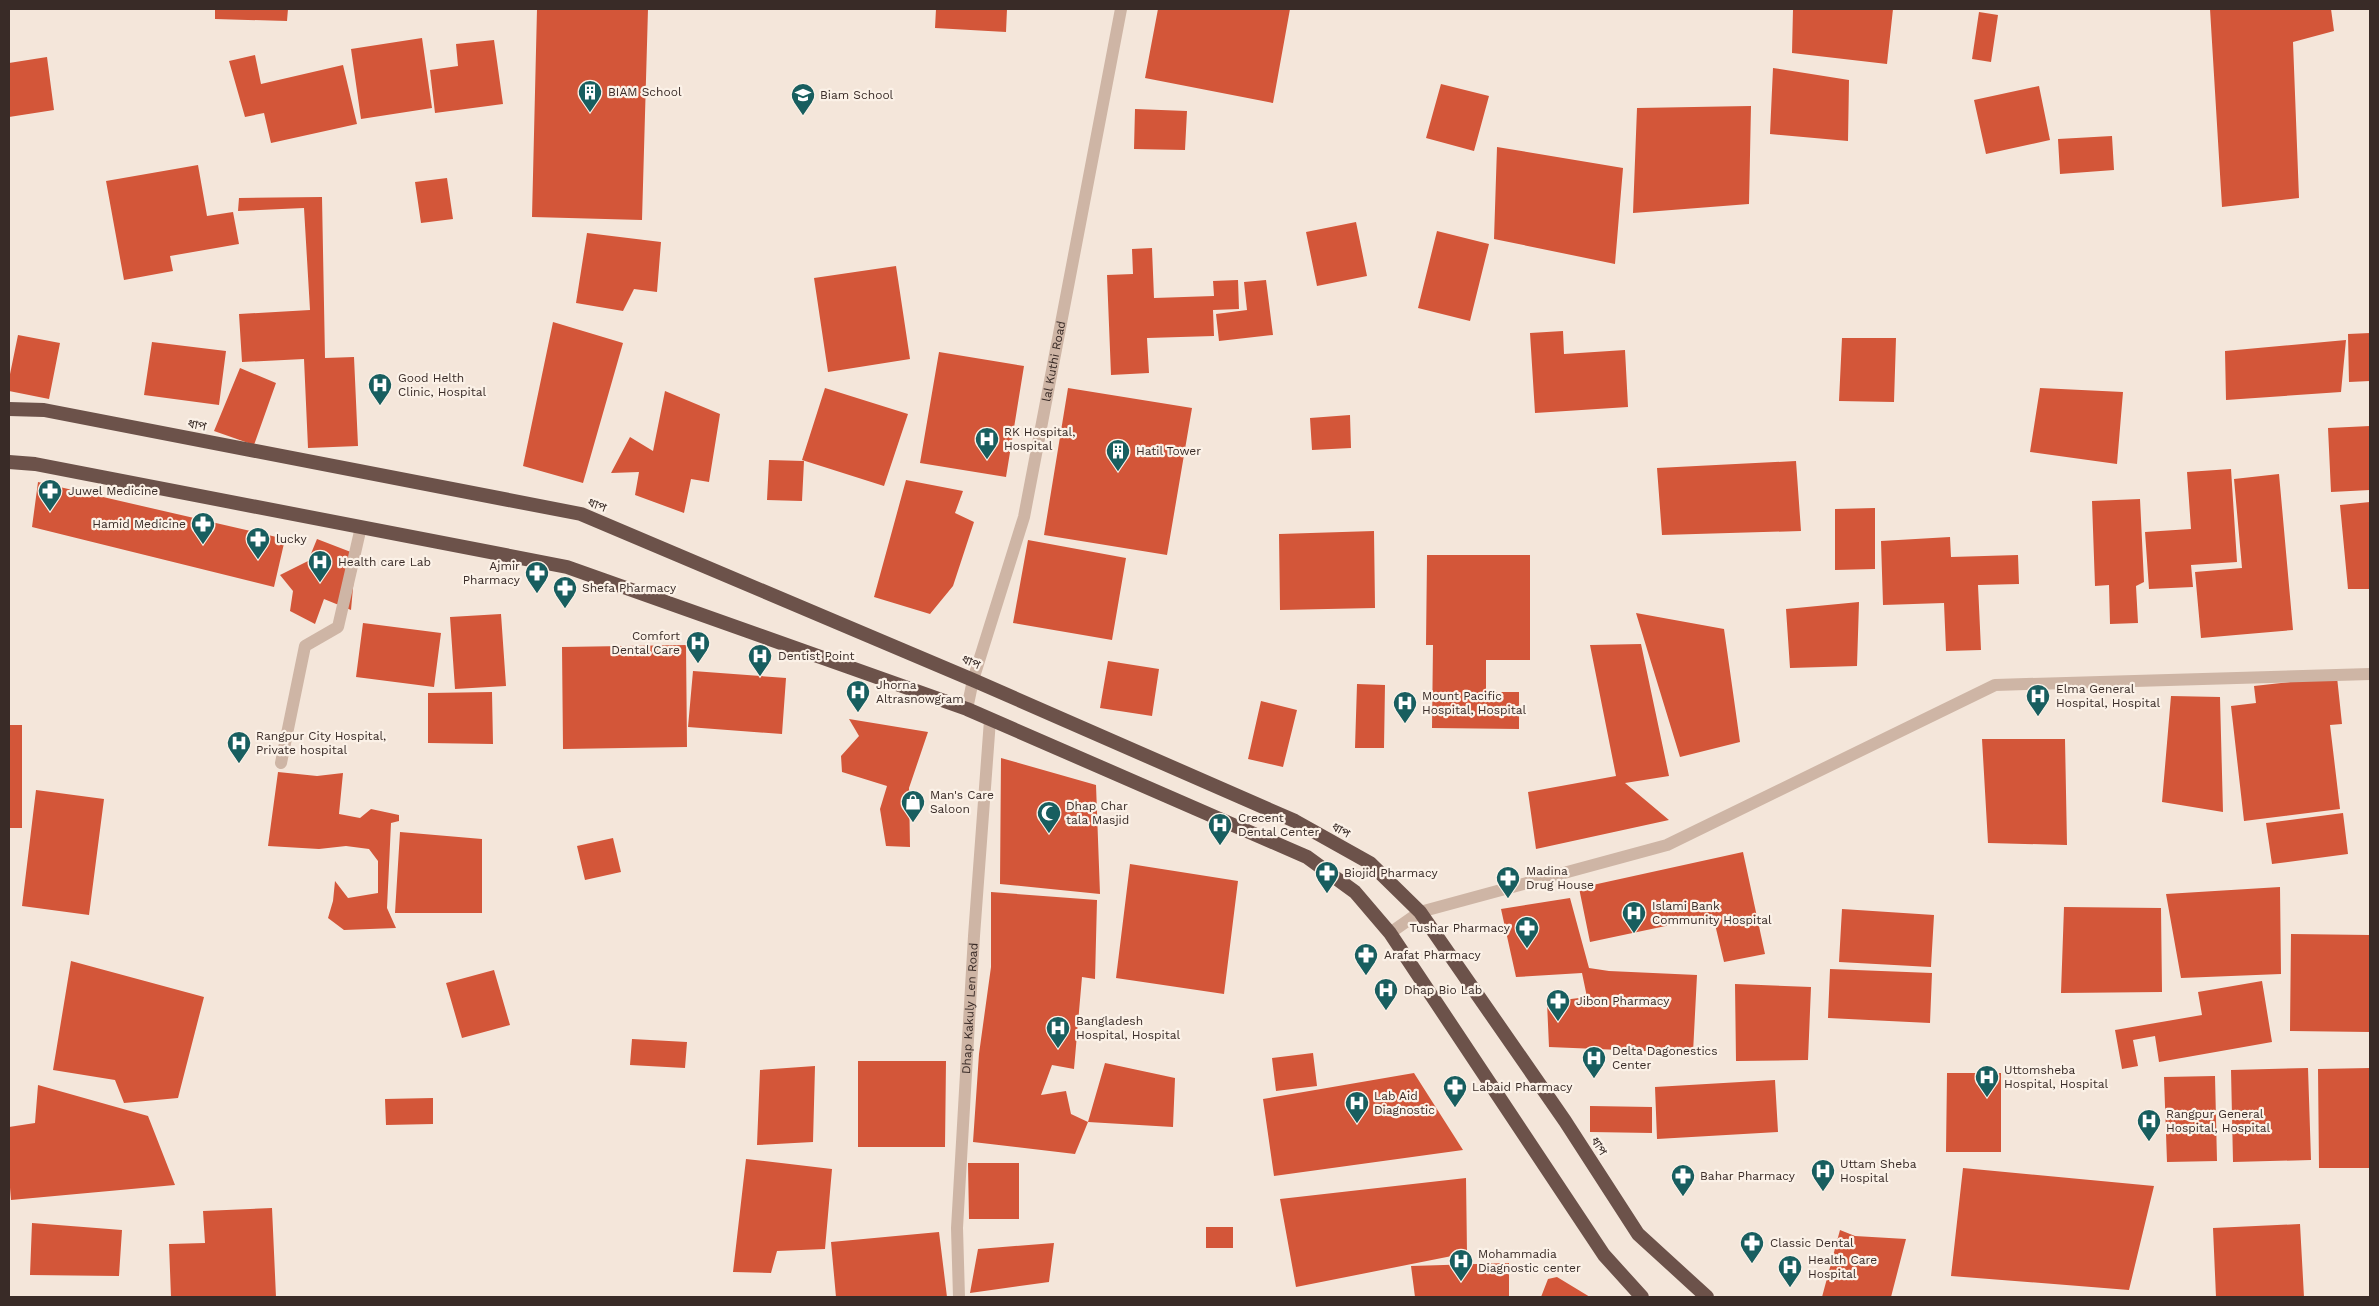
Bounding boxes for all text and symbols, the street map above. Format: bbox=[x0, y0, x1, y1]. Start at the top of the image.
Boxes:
building icon: BIAM School bbox=[577, 79, 603, 113]
school or university icon: Biam School bbox=[790, 82, 816, 116]
place label: BIAM School bbox=[608, 85, 682, 99]
place label: Biam School bbox=[820, 88, 894, 102]
street label: lal Kuthi Road bbox=[1039, 320, 1068, 403]
place label: Good Helth Clinic, Hospital bbox=[398, 371, 486, 399]
hospital icon: Good Helth Clinic, Hospital bbox=[367, 372, 393, 406]
street label: ধাপ bbox=[186, 416, 208, 434]
place label: RK Hospital, Hospital bbox=[1004, 425, 1075, 453]
hospital icon: RK Hospital, Hospital bbox=[974, 426, 1000, 460]
building icon: Hatil Tower bbox=[1105, 438, 1131, 472]
place label: Hatil Tower bbox=[1136, 444, 1201, 458]
pharmacy icon: Juwel Medicine bbox=[37, 478, 63, 512]
place label: Juwel Medicine bbox=[68, 484, 158, 498]
street label: ধাপ bbox=[586, 495, 609, 515]
pharmacy icon: Hamid Medicine bbox=[190, 511, 216, 545]
place label: Hamid Medicine bbox=[92, 517, 186, 531]
pharmacy icon: lucky bbox=[245, 526, 271, 560]
place label: lucky bbox=[276, 532, 308, 546]
hospital icon: Health care Lab bbox=[307, 549, 333, 583]
place label: Health care Lab bbox=[338, 555, 431, 569]
place label: Ajmir Pharmacy bbox=[463, 559, 521, 587]
pharmacy icon: Ajmir Pharmacy bbox=[524, 560, 550, 594]
pharmacy icon: Shefa Pharmacy bbox=[552, 575, 578, 609]
place label: Shefa Pharmacy bbox=[582, 581, 677, 595]
place label: Comfort Dental Care bbox=[611, 629, 680, 657]
hospital icon: Comfort Dental Care bbox=[685, 630, 711, 664]
hospital icon: Dentist Point bbox=[747, 643, 773, 677]
place label: Dentist Point bbox=[778, 649, 855, 663]
street label: ধাপ bbox=[960, 652, 983, 672]
place label: Jhorna Altrasnowgram bbox=[876, 678, 964, 706]
hospital icon: Jhorna Altrasnowgram bbox=[845, 679, 871, 713]
place label: Elma General Hospital, Hospital bbox=[2056, 682, 2161, 710]
hospital icon: Elma General Hospital, Hospital bbox=[2025, 683, 2051, 717]
place label: Mount Pacific Hospital, Hospital bbox=[1422, 689, 1527, 717]
hospital icon: Mount Pacific Hospital, Hospital bbox=[1392, 690, 1418, 724]
place label: Rangpur City Hospital, Private hospital bbox=[256, 729, 386, 757]
hospital icon: Rangpur City Hospital, Private hospital bbox=[226, 730, 252, 764]
place label: Man's Care Saloon bbox=[930, 788, 994, 816]
shop icon: Man's Care Saloon bbox=[900, 789, 926, 823]
place label: Dhap Char tala Masjid bbox=[1066, 799, 1129, 827]
mosque icon: Dhap Char tala Masjid bbox=[1036, 800, 1062, 834]
place label: Crecent Dental Center bbox=[1238, 811, 1320, 839]
hospital icon: Crecent Dental Center bbox=[1207, 812, 1233, 846]
street label: ধাপ bbox=[1329, 819, 1353, 841]
pharmacy icon: Biojid Pharmacy bbox=[1314, 860, 1340, 894]
place label: Madina Drug House bbox=[1526, 864, 1594, 892]
pharmacy icon: Madina Drug House bbox=[1495, 865, 1521, 899]
place label: Biojid Pharmacy bbox=[1344, 866, 1438, 880]
place label: Islami Bank Community Hospital bbox=[1652, 899, 1772, 927]
hospital icon: Islami Bank Community Hospital bbox=[1621, 900, 1647, 934]
pharmacy icon: Tushar Pharmacy bbox=[1514, 915, 1540, 949]
place label: Tushar Pharmacy bbox=[1410, 921, 1511, 935]
street label: Dhap Kakuly Len Road bbox=[959, 942, 981, 1074]
pharmacy icon: Arafat Pharmacy bbox=[1353, 942, 1379, 976]
place label: Arafat Pharmacy bbox=[1384, 948, 1482, 962]
hospital icon: Dhap Bio Lab bbox=[1373, 977, 1399, 1011]
place label: Dhap Bio Lab bbox=[1404, 983, 1482, 997]
pharmacy icon: Jibon Pharmacy bbox=[1545, 988, 1571, 1022]
place label: Jibon Pharmacy bbox=[1576, 994, 1670, 1008]
place label: Bangladesh Hospital, Hospital bbox=[1076, 1014, 1181, 1042]
hospital icon: Bangladesh Hospital, Hospital bbox=[1045, 1015, 1071, 1049]
place label: Delta Dagonestics Center bbox=[1612, 1044, 1718, 1072]
hospital icon: Delta Dagonestics Center bbox=[1581, 1045, 1607, 1079]
place label: Uttomsheba Hospital, Hospital bbox=[2004, 1063, 2109, 1091]
hospital icon: Uttomsheba Hospital, Hospital bbox=[1974, 1064, 2000, 1098]
pharmacy icon: Labaid Pharmacy bbox=[1442, 1074, 1468, 1108]
place label: Labaid Pharmacy bbox=[1472, 1080, 1573, 1094]
place label: Lab Aid Diagnostic bbox=[1374, 1089, 1435, 1117]
hospital icon: Lab Aid Diagnostic bbox=[1344, 1090, 1370, 1124]
place label: Rangpur General Hospital, Hospital bbox=[2166, 1107, 2271, 1135]
hospital icon: Rangpur General Hospital, Hospital bbox=[2136, 1108, 2162, 1142]
street label: ধাপ bbox=[1588, 1134, 1610, 1158]
place label: Uttam Sheba Hospital bbox=[1840, 1157, 1917, 1185]
hospital icon: Uttam Sheba Hospital bbox=[1810, 1158, 1836, 1192]
pharmacy icon: Bahar Pharmacy bbox=[1670, 1163, 1696, 1197]
place label: Bahar Pharmacy bbox=[1700, 1169, 1796, 1183]
pharmacy icon: Classic Dental bbox=[1739, 1230, 1765, 1264]
place label: Classic Dental bbox=[1770, 1236, 1854, 1250]
place label: Mohammadia Diagnostic center bbox=[1478, 1247, 1581, 1275]
hospital icon: Mohammadia Diagnostic center bbox=[1448, 1248, 1474, 1282]
place label: Health Care Hospital bbox=[1808, 1253, 1877, 1281]
hospital icon: Health Care Hospital bbox=[1777, 1254, 1803, 1288]

